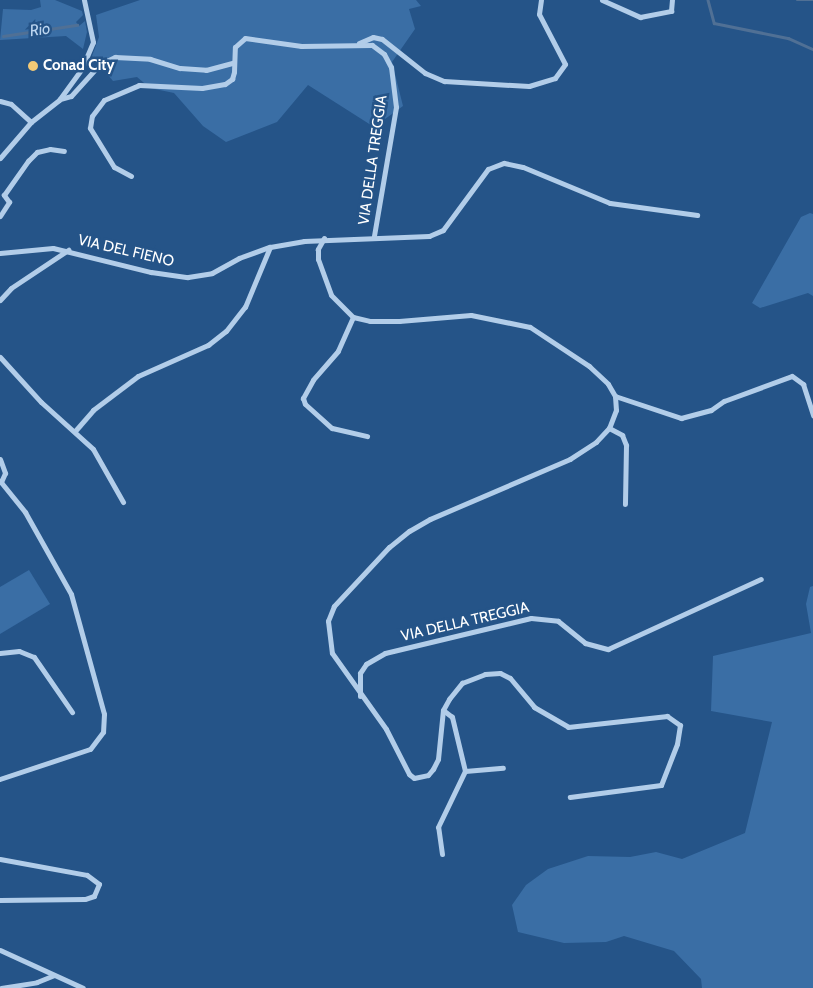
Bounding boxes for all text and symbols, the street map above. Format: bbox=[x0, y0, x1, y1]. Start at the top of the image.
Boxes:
water label: Rio bbox=[28, 19, 52, 41]
place label: Conad City bbox=[43, 57, 115, 75]
marker: Conad City bbox=[27, 60, 39, 72]
street label: VIA DELLA TREGGIA bbox=[355, 94, 391, 226]
street label: VIA DEL FIENO bbox=[76, 231, 176, 271]
street label: VIA DELLA TREGGIA bbox=[399, 599, 531, 645]

